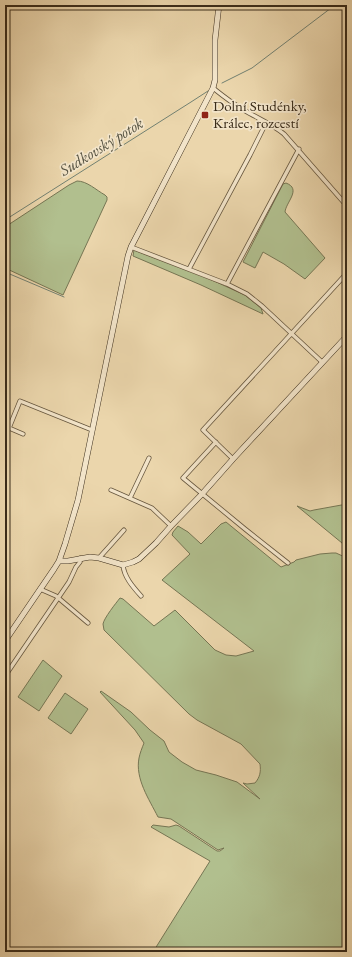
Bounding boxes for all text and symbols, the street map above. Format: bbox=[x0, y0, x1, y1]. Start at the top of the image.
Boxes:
place label: Dolní Studénky, Králec, rozcestí bbox=[213, 96, 307, 132]
marker: Dolní Studénky, Králec, rozcestí bbox=[200, 110, 210, 120]
water label: Sudkovský potok bbox=[54, 112, 148, 181]

